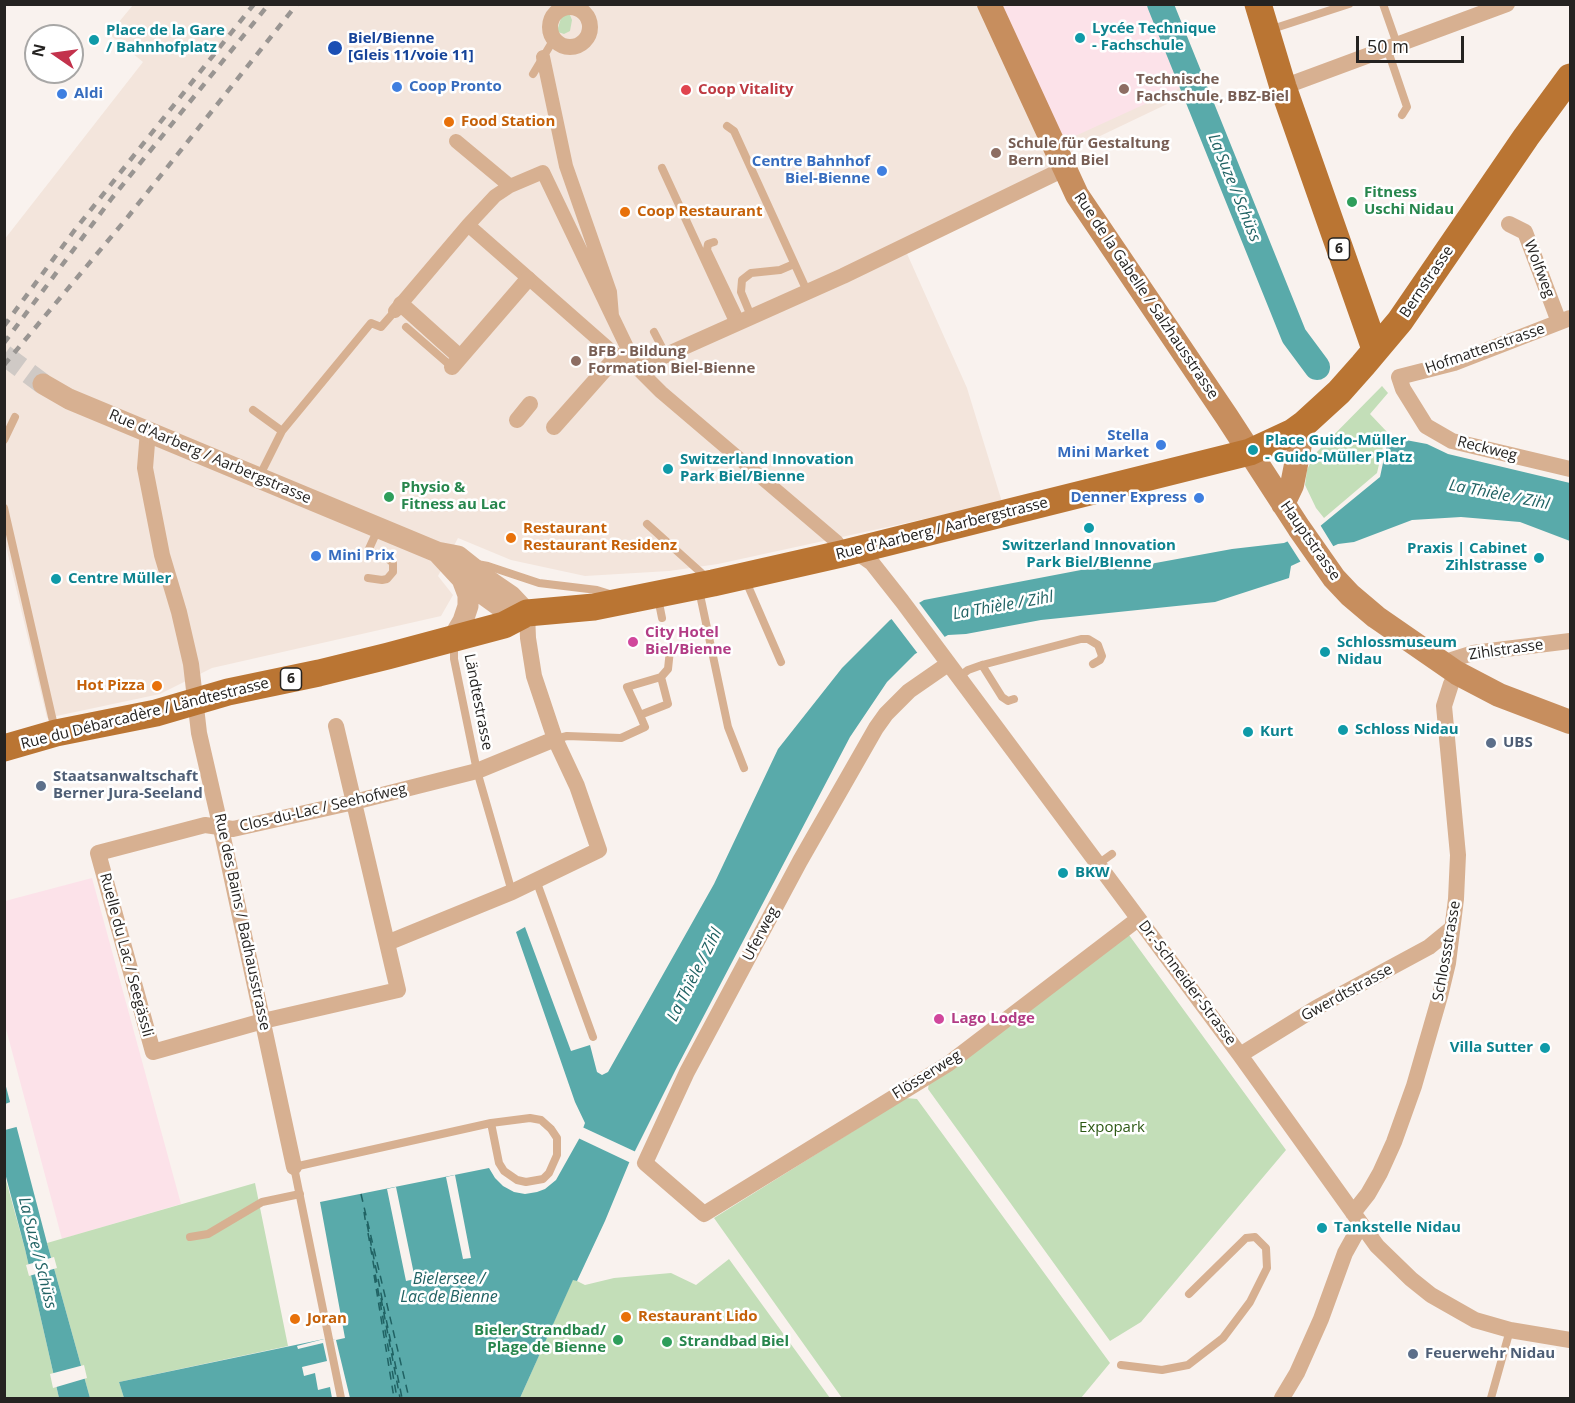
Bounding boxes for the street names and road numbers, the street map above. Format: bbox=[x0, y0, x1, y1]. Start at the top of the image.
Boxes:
street label: Rue de la Gabelle / Salzhausstrasse bbox=[1070, 189, 1222, 403]
road number: 6 bbox=[1328, 238, 1350, 260]
street label: Wolfweg bbox=[1520, 238, 1558, 300]
street label: Bernstrasse bbox=[1396, 243, 1458, 321]
street label: Hofmattenstrasse bbox=[1423, 320, 1547, 378]
street label: Rue d'Aarberg / Aarbergstrasse bbox=[106, 406, 314, 508]
street label: Reckweg bbox=[1455, 433, 1519, 465]
street label: Rue d'Aarberg / Aarbergstrasse bbox=[834, 494, 1050, 564]
street label: Hauptstrasse bbox=[1276, 498, 1344, 584]
street label: Zihlstrasse bbox=[1468, 636, 1544, 664]
street label: Ländtestrasse bbox=[460, 652, 496, 752]
road number: 6 bbox=[280, 668, 302, 690]
street label: Rue du Débarcadère / Ländtestrasse bbox=[19, 674, 271, 754]
street label: Clos-du-Lac / Seehofweg bbox=[238, 780, 408, 836]
street label: Rue des Bains / Badhausstrasse bbox=[210, 812, 274, 1032]
street label: Ruelle du Lac / Seegässli bbox=[95, 871, 157, 1039]
street label: Schlossstrasse bbox=[1429, 900, 1465, 1002]
street label: Uferweg bbox=[739, 904, 783, 964]
street label: Dr.-Schneider-Strasse bbox=[1134, 917, 1240, 1049]
street label: Gwerdtstrasse bbox=[1298, 961, 1396, 1025]
street label: Flösserweg bbox=[889, 1047, 965, 1103]

